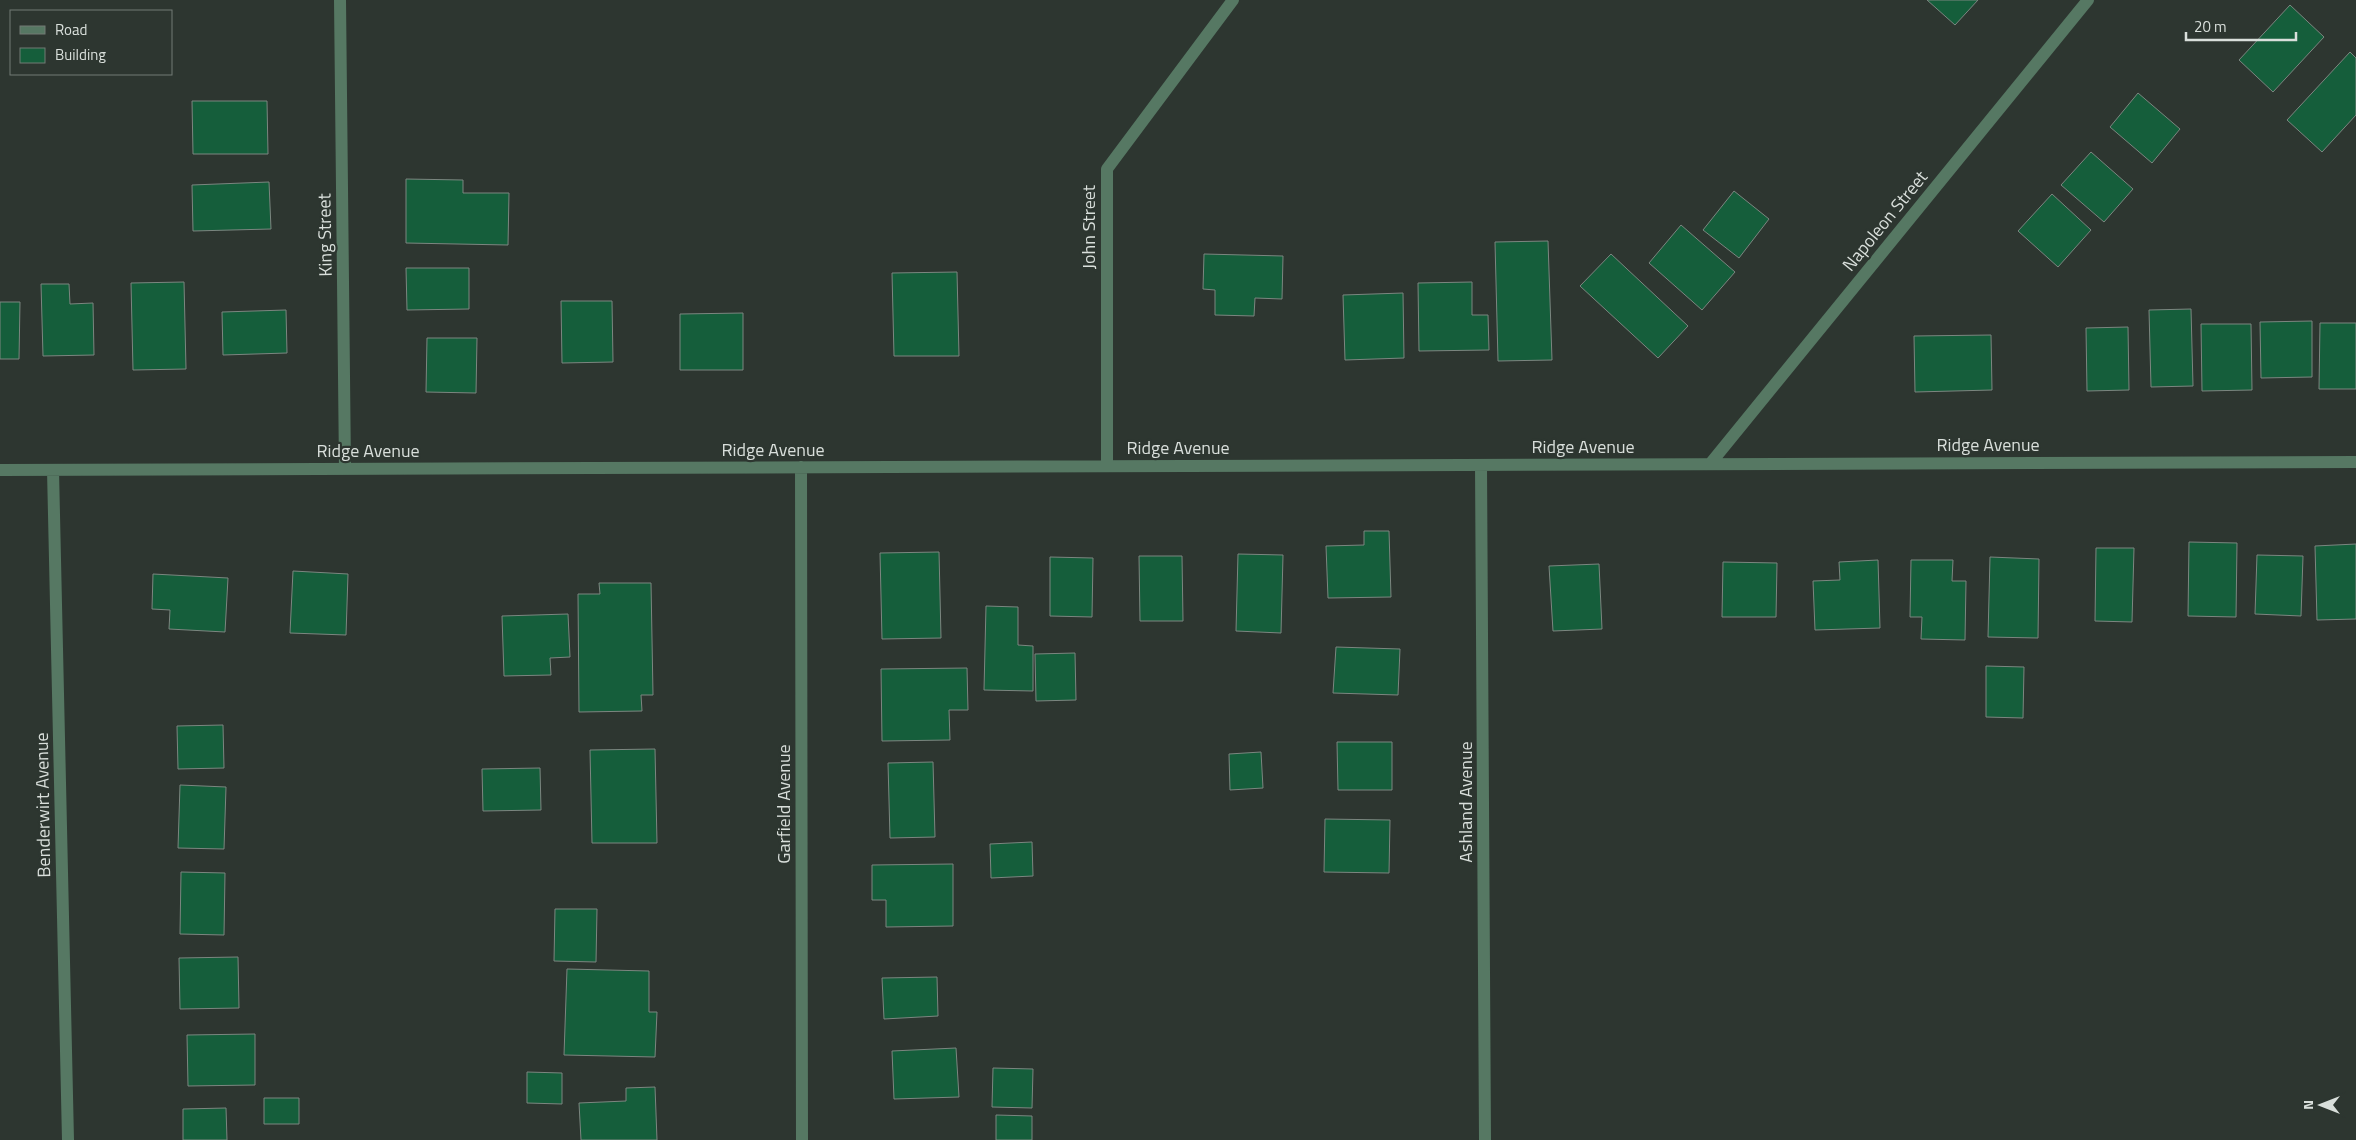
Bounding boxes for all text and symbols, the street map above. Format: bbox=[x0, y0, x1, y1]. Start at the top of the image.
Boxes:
legend bbox=[10, 10, 172, 75]
scale bar bbox=[2186, 10, 2296, 42]
text: 20 m bbox=[2194, 15, 2227, 38]
text: Road bbox=[55, 18, 87, 41]
text: Building bbox=[55, 43, 106, 66]
street label: Napoleon Street bbox=[1835, 164, 1934, 277]
street label: John Street bbox=[1075, 184, 1102, 269]
street label: King Street bbox=[310, 192, 339, 277]
street label: Ridge Avenue bbox=[1936, 431, 2040, 458]
street label: Ridge Avenue bbox=[1531, 433, 1635, 460]
street label: Ridge Avenue bbox=[1126, 434, 1230, 461]
street label: Ridge Avenue bbox=[721, 436, 825, 463]
street label: Ridge Avenue bbox=[316, 437, 420, 464]
street label: Benderwirt Avenue bbox=[28, 732, 57, 878]
street label: Ashland Avenue bbox=[1452, 741, 1479, 863]
street label: Garfield Avenue bbox=[770, 744, 797, 864]
north arrow bbox=[2296, 1080, 2346, 1130]
text: N bbox=[2297, 1100, 2318, 1110]

